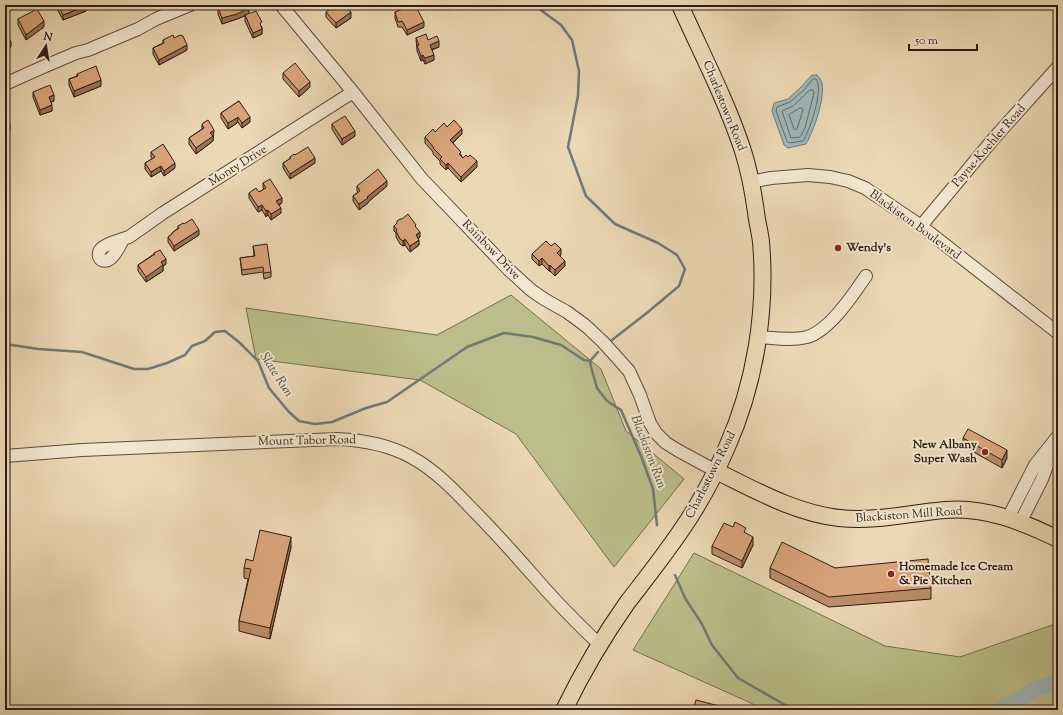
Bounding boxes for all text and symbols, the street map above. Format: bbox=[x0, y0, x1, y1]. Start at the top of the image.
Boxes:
north arrow bbox=[26, 26, 66, 66]
scale bar bbox=[909, 26, 977, 52]
text: N bbox=[41, 28, 54, 46]
text: 50 m bbox=[914, 32, 938, 50]
street label: Charlestown Road bbox=[698, 58, 750, 154]
street label: Payne-Koehler Road bbox=[948, 100, 1030, 191]
street label: Monty Drive bbox=[205, 141, 271, 191]
street label: Blackiston Boulevard bbox=[866, 186, 965, 264]
street label: Rainbow Drive bbox=[458, 216, 525, 284]
place label: Wendy's bbox=[845, 239, 891, 257]
marker: Wendy's bbox=[833, 243, 843, 253]
water label: Slate Run bbox=[255, 349, 297, 401]
water label: Blackiston Run bbox=[626, 413, 670, 492]
street label: Charlestown Road bbox=[681, 428, 741, 522]
street label: Mount Tabor Road bbox=[258, 431, 356, 451]
place label: New Albany Super Wash bbox=[912, 436, 978, 468]
marker: New Albany Super Wash bbox=[980, 447, 990, 457]
street label: Blackiston Mill Road bbox=[855, 502, 963, 528]
place label: Homemade Ice Cream & Pie Kitchen bbox=[898, 558, 1013, 590]
marker: Homemade Ice Cream & Pie Kitchen bbox=[886, 569, 896, 579]

